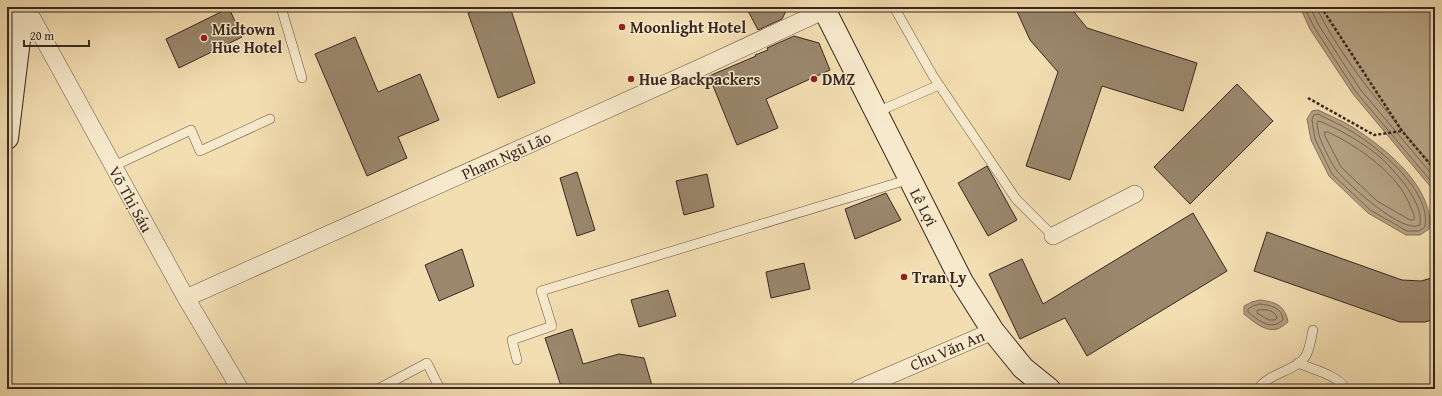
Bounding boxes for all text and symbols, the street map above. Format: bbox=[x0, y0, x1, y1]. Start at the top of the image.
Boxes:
place label: Moonlight Hotel bbox=[630, 15, 746, 39]
place label: Midtown Hue Hotel bbox=[212, 17, 282, 59]
scale bar bbox=[24, 22, 89, 48]
marker: Moonlight Hotel bbox=[617, 22, 627, 32]
text: 20 m bbox=[30, 27, 54, 44]
marker: Midtown Hue Hotel bbox=[199, 33, 209, 43]
place label: Hue Backpackers bbox=[639, 67, 760, 91]
place label: DMZ bbox=[822, 67, 855, 91]
marker: Hue Backpackers bbox=[626, 74, 636, 84]
marker: DMZ bbox=[809, 74, 819, 84]
street label: Phạm Ngũ Lão bbox=[457, 125, 555, 185]
street label: Võ Thị Sáu bbox=[103, 162, 159, 237]
street label: Lê Lợi bbox=[904, 184, 944, 231]
place label: Tran Ly bbox=[912, 265, 967, 289]
marker: Tran Ly bbox=[899, 272, 909, 282]
street label: Chu Văn An bbox=[906, 323, 988, 376]

